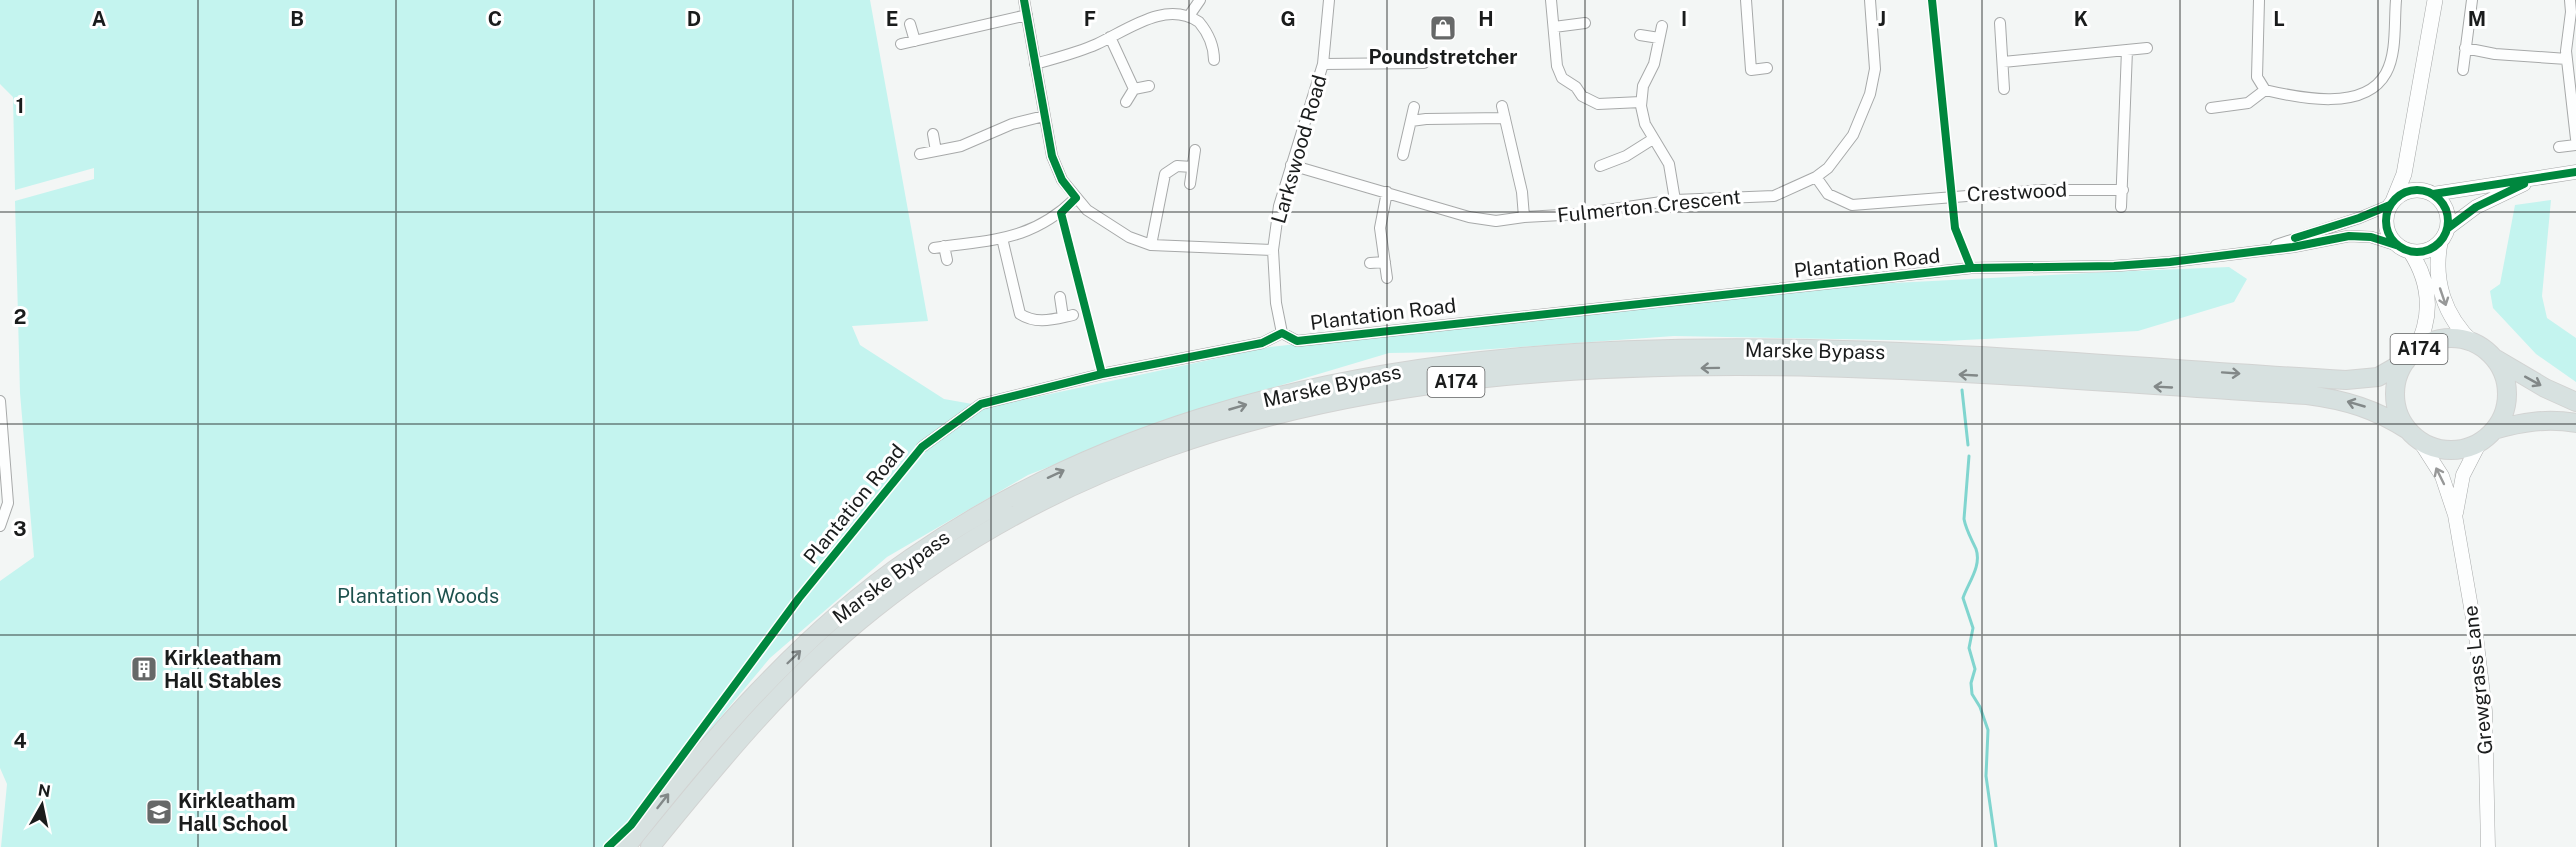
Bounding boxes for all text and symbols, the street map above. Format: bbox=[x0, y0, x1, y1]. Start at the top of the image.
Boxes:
text: A bbox=[92, 7, 106, 31]
text: B bbox=[290, 7, 304, 31]
text: C bbox=[488, 7, 502, 31]
text: D bbox=[687, 7, 701, 31]
text: E bbox=[886, 7, 898, 31]
text: F bbox=[1084, 7, 1096, 31]
text: G bbox=[1280, 7, 1296, 31]
text: H bbox=[1478, 7, 1494, 31]
text: I bbox=[1681, 7, 1687, 31]
text: J bbox=[1878, 7, 1886, 31]
text: K bbox=[2074, 7, 2088, 31]
text: L bbox=[2273, 7, 2285, 31]
text: M bbox=[2468, 7, 2486, 31]
shop icon: Poundstretcher bbox=[1428, 13, 1458, 43]
place label: Poundstretcher bbox=[1369, 45, 1517, 69]
street label: Larkswood Road bbox=[1266, 72, 1332, 226]
text: 1 bbox=[16, 94, 24, 118]
street label: Crestwood bbox=[1966, 177, 2068, 207]
street label: Fulmerton Crescent bbox=[1556, 184, 1742, 228]
street label: Plantation Road bbox=[1793, 243, 1941, 283]
one-way arrow bbox=[2438, 287, 2449, 306]
street label: Plantation Road bbox=[1309, 293, 1457, 335]
text: 2 bbox=[14, 305, 26, 329]
road number: A174 bbox=[2390, 334, 2448, 364]
street label: Marske Bypass bbox=[1745, 338, 1885, 364]
street label: Marske Bypass bbox=[1261, 360, 1403, 412]
one-way arrow bbox=[1701, 362, 1721, 373]
road number: A174 bbox=[1428, 367, 1484, 397]
one-way arrow bbox=[2221, 367, 2241, 378]
one-way arrow bbox=[1958, 369, 1978, 380]
one-way arrow bbox=[2524, 375, 2541, 387]
one-way arrow bbox=[2153, 381, 2173, 392]
one-way arrow bbox=[2347, 398, 2366, 409]
one-way arrow bbox=[1228, 400, 1247, 412]
street label: Plantation Road bbox=[798, 439, 910, 569]
one-way arrow bbox=[2434, 467, 2446, 485]
one-way arrow bbox=[1046, 468, 1064, 480]
text: 3 bbox=[13, 517, 27, 541]
street label: Marske Bypass bbox=[828, 525, 954, 629]
park label: Plantation Woods bbox=[337, 584, 499, 608]
street label: Grewgrass Lane bbox=[2458, 604, 2498, 756]
place label: Kirkleatham Hall Stables bbox=[164, 646, 281, 693]
one-way arrow bbox=[786, 650, 801, 664]
building icon: Kirkleatham Hall Stables bbox=[129, 654, 159, 684]
text: 4 bbox=[13, 729, 27, 753]
north arrow bbox=[12, 775, 72, 835]
text: N bbox=[37, 780, 52, 801]
place label: Kirkleatham Hall School bbox=[178, 789, 295, 836]
one-way arrow bbox=[656, 793, 669, 809]
school or university icon: Kirkleatham Hall School bbox=[144, 797, 174, 827]

